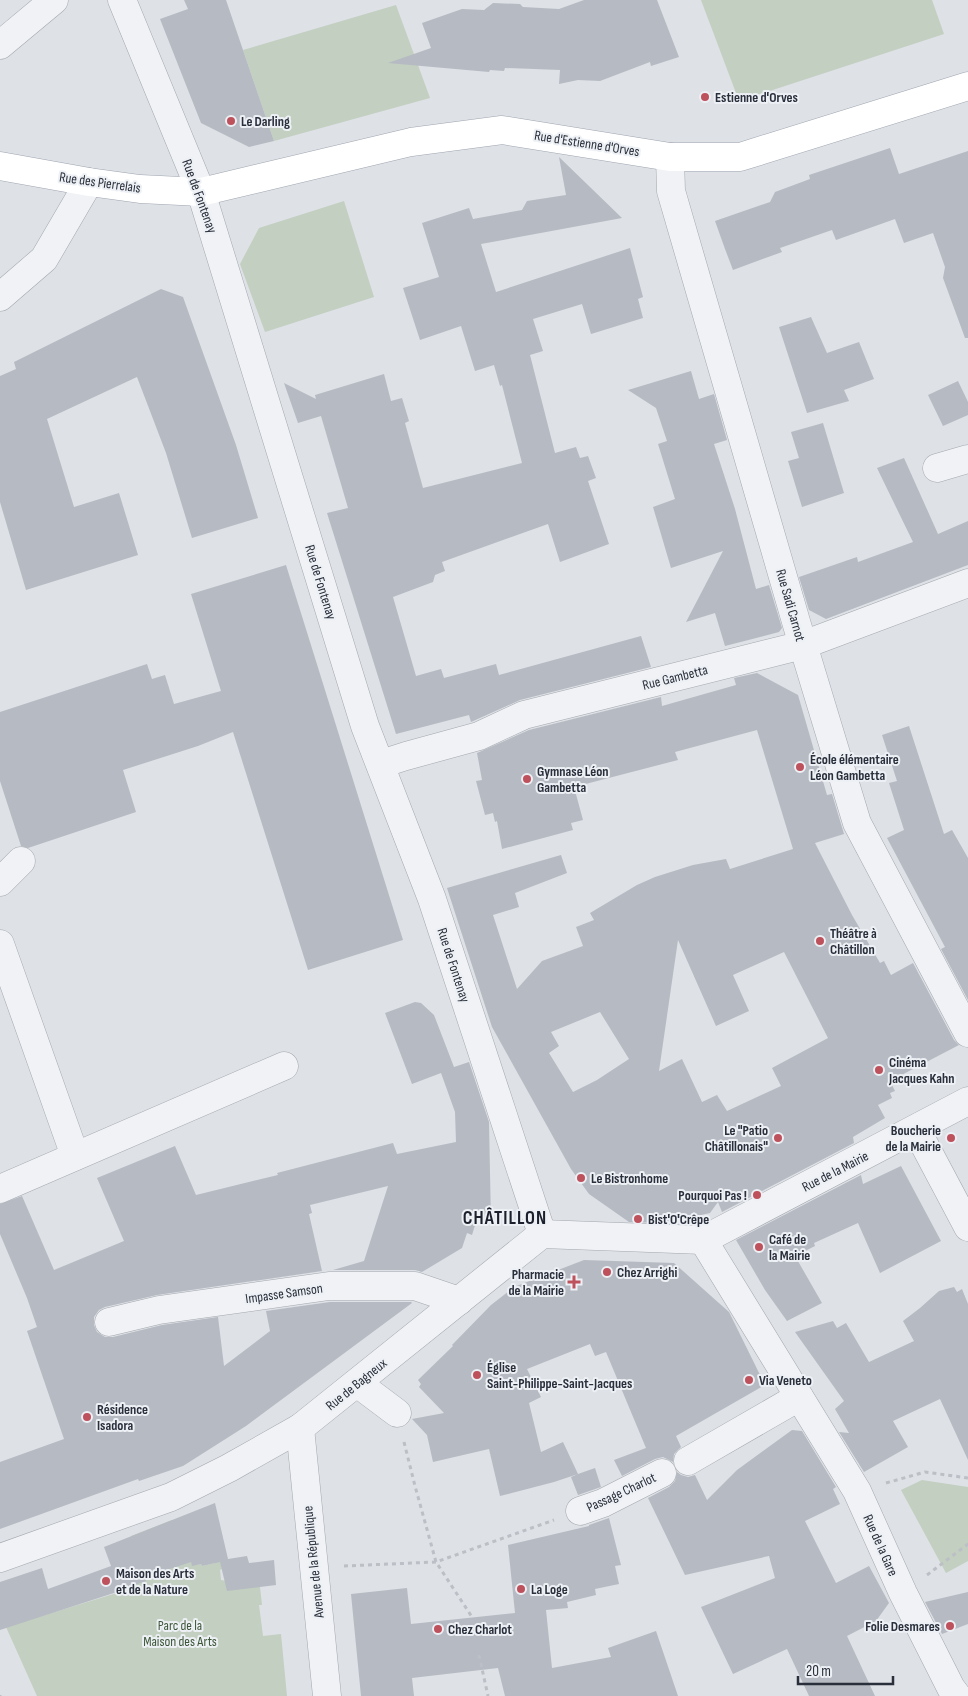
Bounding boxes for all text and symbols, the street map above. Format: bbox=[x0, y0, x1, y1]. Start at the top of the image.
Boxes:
place label: Estienne d'Orves bbox=[715, 89, 798, 106]
marker: Estienne d'Orves bbox=[699, 91, 711, 103]
place label: Le Darling bbox=[241, 113, 290, 130]
marker: Le Darling bbox=[225, 115, 237, 127]
street label: Rue d'Estienne d'Orves bbox=[533, 127, 641, 160]
street label: Rue de Fontenay bbox=[178, 157, 221, 236]
street label: Rue des Pierrelais bbox=[58, 168, 142, 197]
street label: Rue de Fontenay bbox=[301, 543, 340, 622]
street label: Rue Sadi Carnot bbox=[772, 567, 809, 643]
street label: Rue Gambetta bbox=[641, 661, 710, 694]
place label: École élémentaire Léon Gambetta bbox=[810, 751, 899, 784]
marker: École élémentaire Léon Gambetta bbox=[794, 761, 806, 773]
place label: Gymnase Léon Gambetta bbox=[537, 763, 609, 796]
marker: Gymnase Léon Gambetta bbox=[521, 773, 533, 785]
place label: Théâtre à Châtillon bbox=[830, 925, 877, 958]
street label: Rue de Fontenay bbox=[433, 926, 474, 1005]
marker: Théâtre à Châtillon bbox=[814, 935, 826, 947]
place label: Cinéma Jacques Kahn bbox=[888, 1054, 954, 1087]
marker: Cinéma Jacques Kahn bbox=[873, 1064, 885, 1076]
place label: Le "Patio Châtillonais" bbox=[705, 1122, 768, 1155]
place label: Boucherie de la Mairie bbox=[885, 1122, 941, 1155]
marker: Le "Patio Châtillonais" bbox=[772, 1132, 784, 1144]
marker: Boucherie de la Mairie bbox=[945, 1132, 957, 1144]
street label: Rue de la Mairie bbox=[799, 1147, 871, 1196]
place label: Le Bistronhome bbox=[591, 1170, 668, 1187]
marker: Le Bistronhome bbox=[575, 1172, 587, 1184]
place label: Pourquoi Pas ! bbox=[678, 1187, 747, 1204]
marker: Pourquoi Pas ! bbox=[751, 1189, 763, 1201]
district label: CHÂTILLON bbox=[463, 1207, 547, 1230]
place label: Bist'O'Crêpe bbox=[648, 1211, 709, 1228]
marker: Bist'O'Crêpe bbox=[632, 1213, 644, 1225]
place label: Café de la Mairie bbox=[769, 1231, 810, 1264]
marker: Café de la Mairie bbox=[753, 1241, 765, 1253]
place label: Chez Arrighi bbox=[617, 1264, 677, 1281]
place label: Pharmacie de la Mairie bbox=[508, 1266, 564, 1299]
marker: Chez Arrighi bbox=[601, 1266, 613, 1278]
marker: Pharmacie de la Mairie bbox=[568, 1276, 580, 1288]
street label: Impasse Samson bbox=[244, 1280, 324, 1307]
street label: Rue de Bagneux bbox=[322, 1354, 391, 1414]
place label: Église Saint-Philippe-Saint-Jacques bbox=[487, 1359, 632, 1392]
marker: Église Saint-Philippe-Saint-Jacques bbox=[471, 1369, 483, 1381]
place label: Via Veneto bbox=[759, 1372, 812, 1389]
marker: Via Veneto bbox=[743, 1374, 755, 1386]
place label: Résidence Isadora bbox=[97, 1401, 148, 1434]
marker: Résidence Isadora bbox=[81, 1411, 93, 1423]
street label: Passage Charlot bbox=[584, 1469, 659, 1516]
street label: Avenue de la République bbox=[299, 1505, 328, 1620]
street label: Rue de la Gare bbox=[859, 1512, 902, 1579]
place label: Maison des Arts et de la Nature bbox=[116, 1565, 194, 1598]
marker: Maison des Arts et de la Nature bbox=[100, 1575, 112, 1587]
place label: La Loge bbox=[531, 1581, 568, 1598]
marker: La Loge bbox=[515, 1583, 527, 1595]
park label: Parc de la Maison des Arts bbox=[143, 1617, 217, 1650]
place label: Folie Desmares bbox=[865, 1618, 940, 1635]
marker: Folie Desmares bbox=[944, 1620, 956, 1632]
place label: Chez Charlot bbox=[448, 1621, 512, 1638]
marker: Chez Charlot bbox=[432, 1623, 444, 1635]
scale bar bbox=[798, 1654, 893, 1686]
text: 20 m bbox=[806, 1662, 831, 1681]

